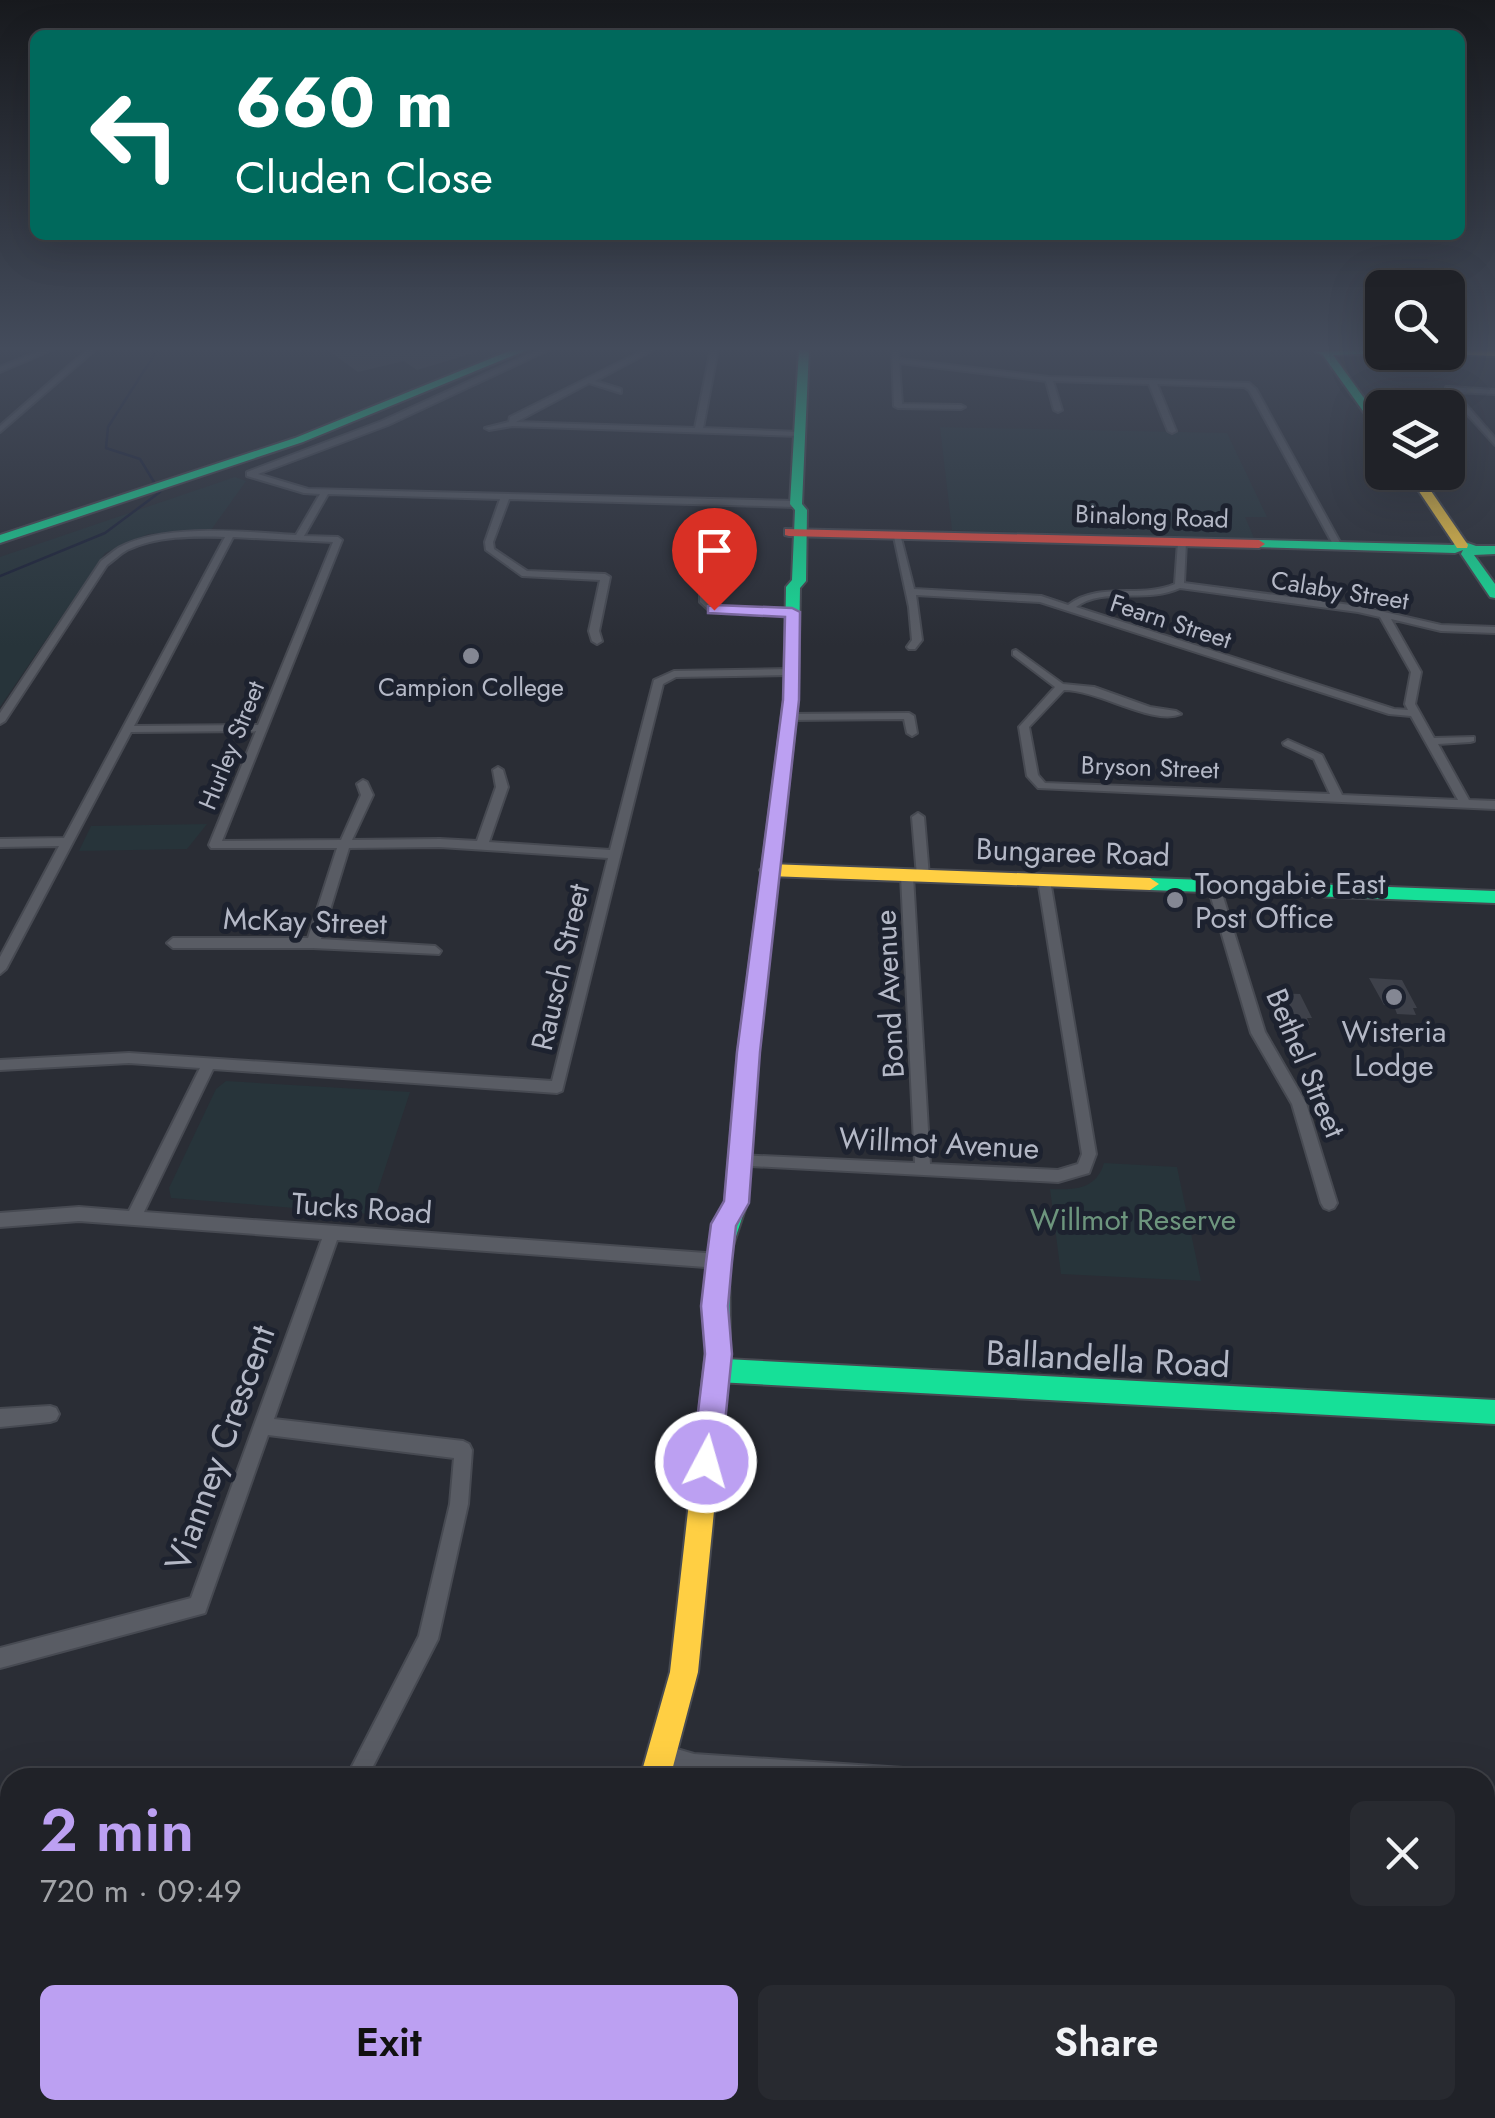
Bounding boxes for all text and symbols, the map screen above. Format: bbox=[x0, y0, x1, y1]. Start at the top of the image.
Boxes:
text: 660 m bbox=[235, 52, 453, 153]
icon: left bbox=[70, 70, 200, 200]
text: Cluden Close bbox=[235, 145, 493, 210]
map controls bbox=[1365, 270, 1465, 490]
button: search bbox=[1365, 270, 1465, 370]
button: layers bbox=[1365, 390, 1465, 490]
street label: Binalong Road bbox=[1075, 495, 1229, 537]
pin bbox=[672, 508, 757, 611]
icon: arrive bbox=[687, 523, 742, 578]
street label: Calaby Street bbox=[1269, 561, 1411, 619]
street label: Fearn Street bbox=[1106, 584, 1236, 658]
marker: Campion College bbox=[460, 645, 482, 667]
place label: Campion College bbox=[378, 669, 564, 705]
street label: Hurley Street bbox=[189, 675, 273, 815]
street label: Bryson Street bbox=[1080, 747, 1220, 787]
street label: Bungaree Road bbox=[975, 827, 1171, 877]
place label: Toongabie East Post Office bbox=[1195, 862, 1386, 939]
street label: Rausch Street bbox=[520, 879, 600, 1055]
marker: Toongabie East Post Office bbox=[1164, 889, 1186, 911]
street label: McKay Street bbox=[222, 897, 388, 945]
street label: Bond Avenue bbox=[863, 909, 915, 1079]
street label: Bethel Street bbox=[1255, 982, 1357, 1145]
marker: Wisteria Lodge bbox=[1383, 986, 1405, 1008]
place label: Wisteria Lodge bbox=[1342, 1010, 1446, 1087]
street label: Willmot Avenue bbox=[838, 1116, 1040, 1170]
street label: Tucks Road bbox=[290, 1182, 434, 1234]
park label: Willmot Reserve bbox=[1030, 1198, 1236, 1241]
street label: Vianney Crescent bbox=[152, 1318, 288, 1578]
street label: Ballandella Road bbox=[985, 1328, 1231, 1390]
position arrow bbox=[654, 1410, 758, 1514]
text: 2 min bbox=[40, 1787, 194, 1874]
button: close bbox=[1350, 1801, 1455, 1906]
text: 720 m · 09:49 bbox=[40, 1868, 242, 1914]
button: Exit bbox=[40, 1985, 738, 2100]
button: Share bbox=[758, 1985, 1455, 2100]

